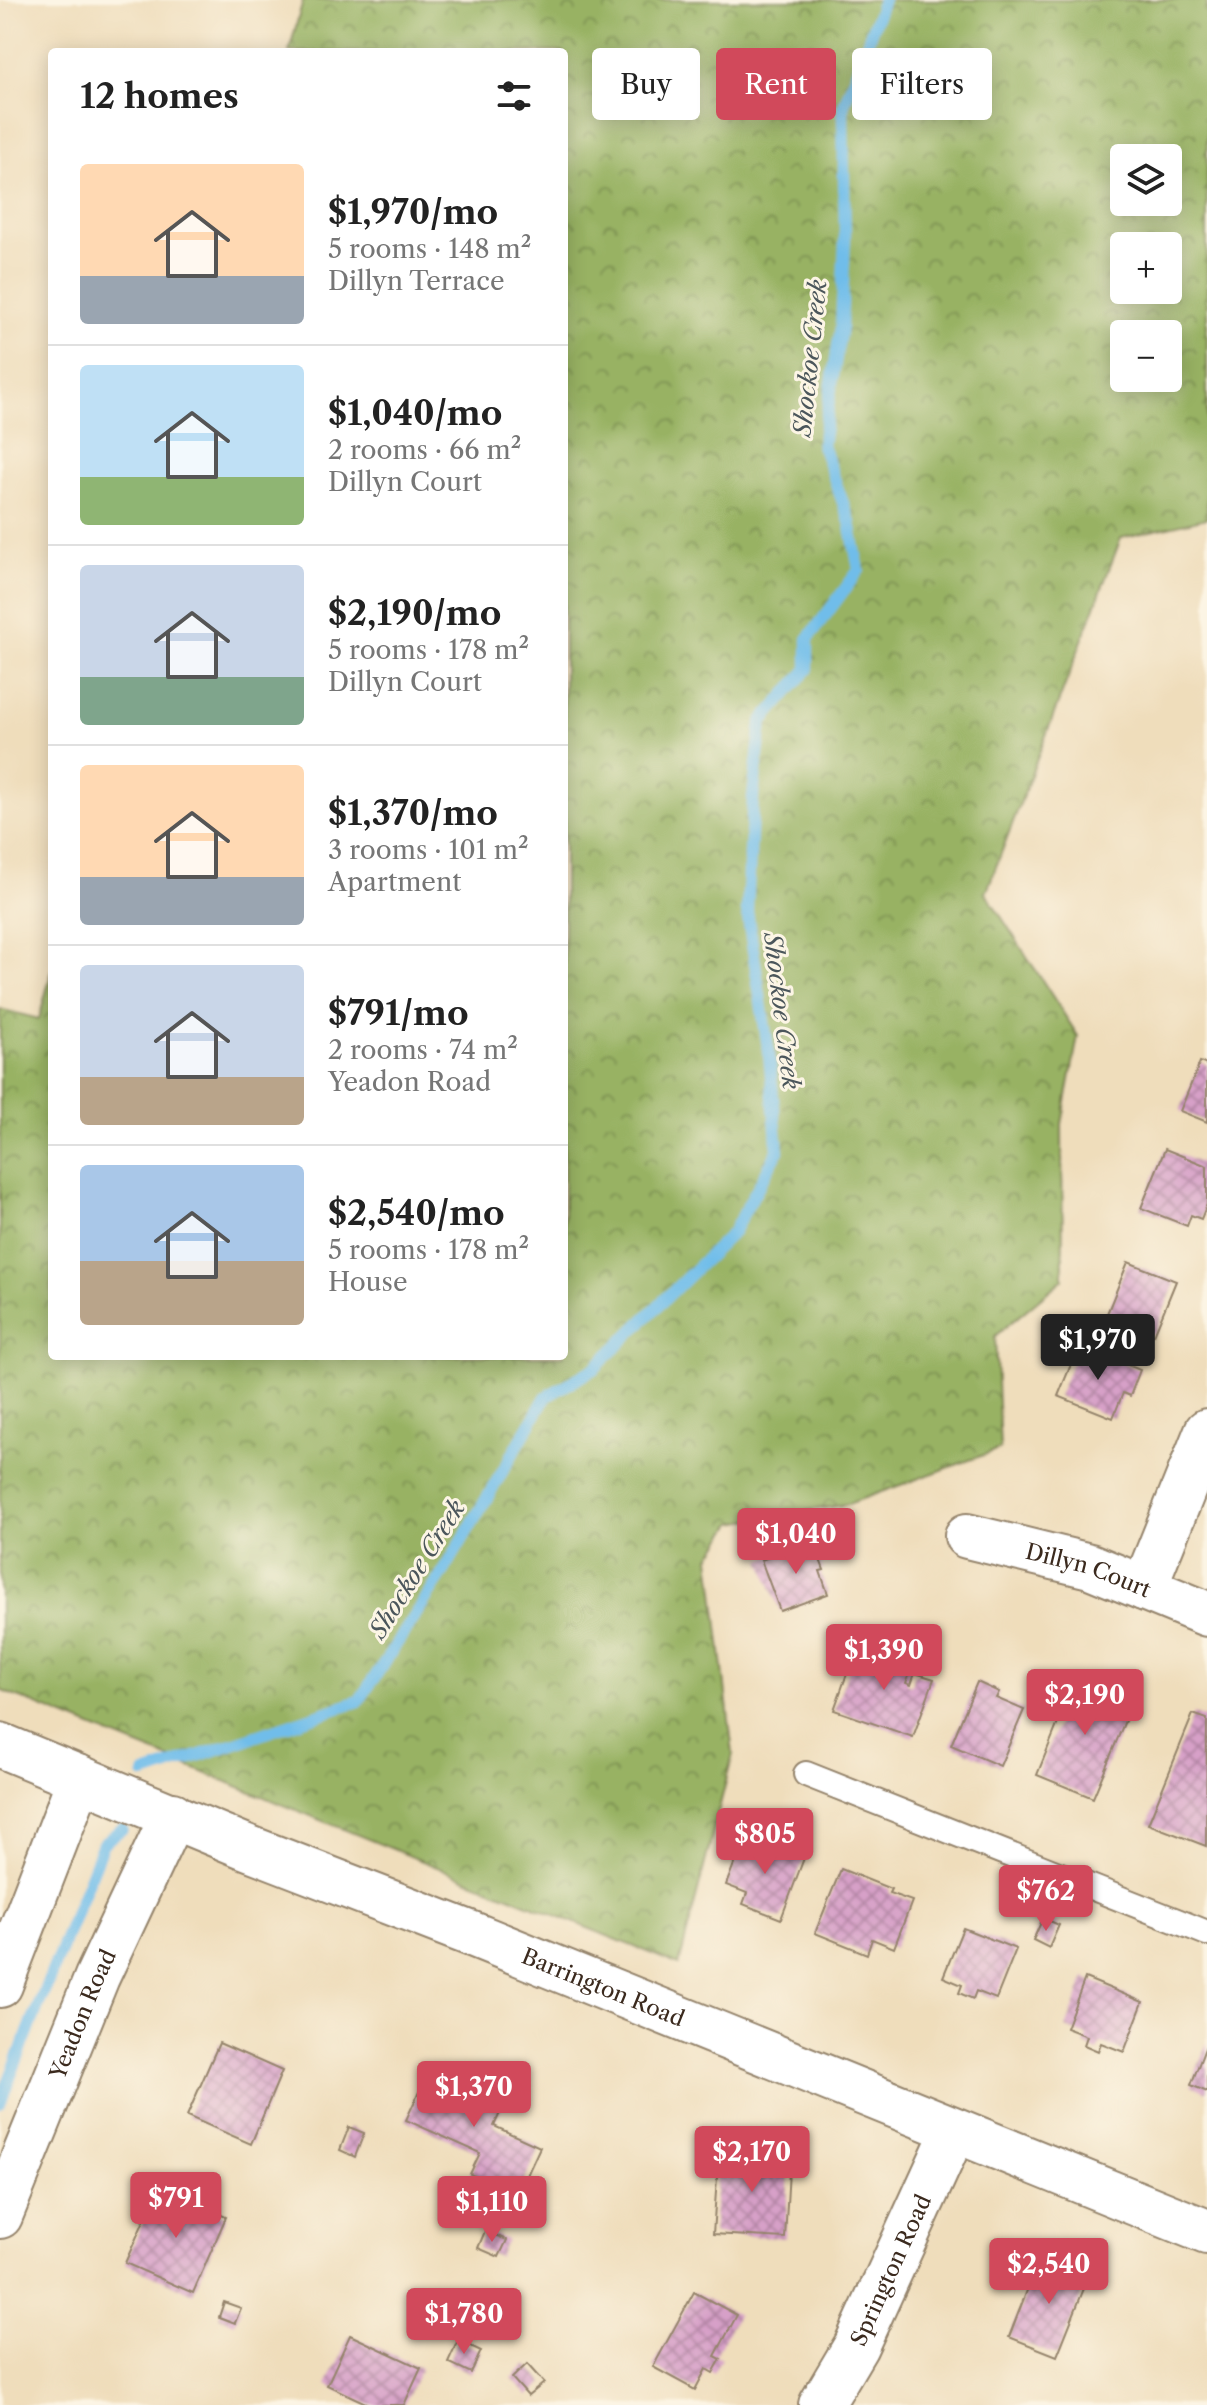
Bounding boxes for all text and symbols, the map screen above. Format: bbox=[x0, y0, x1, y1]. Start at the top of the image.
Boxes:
chip: Buy bbox=[592, 48, 700, 120]
chip: Rent bbox=[716, 48, 836, 120]
chip: Filters bbox=[852, 48, 992, 120]
icon: filters bbox=[492, 74, 536, 118]
text: 12 homes bbox=[80, 75, 239, 117]
map controls bbox=[1110, 144, 1182, 392]
button: layers bbox=[1110, 144, 1182, 216]
text: $1,970/mo bbox=[328, 191, 498, 233]
icon: home bbox=[144, 196, 240, 292]
button: + bbox=[1110, 232, 1182, 304]
text: 5 rooms · 148 m² bbox=[328, 233, 531, 265]
text: Dillyn Terrace bbox=[328, 265, 504, 297]
water label: Shockoe Creek bbox=[787, 278, 833, 440]
button: − bbox=[1110, 320, 1182, 392]
text: $1,040/mo bbox=[328, 392, 502, 434]
icon: home bbox=[144, 397, 240, 493]
text: 2 rooms · 66 m² bbox=[328, 434, 521, 466]
text: Dillyn Court bbox=[328, 466, 482, 498]
text: $2,190/mo bbox=[328, 592, 501, 634]
icon: home bbox=[144, 597, 240, 693]
text: 5 rooms · 178 m² bbox=[328, 634, 529, 666]
text: Dillyn Court bbox=[328, 666, 482, 698]
text: $1,370/mo bbox=[328, 792, 498, 834]
icon: home bbox=[144, 797, 240, 893]
text: 3 rooms · 101 m² bbox=[328, 834, 529, 866]
text: Apartment bbox=[328, 866, 461, 898]
water label: Shockoe Creek bbox=[758, 929, 806, 1091]
text: $791/mo bbox=[328, 992, 469, 1034]
icon: home bbox=[144, 997, 240, 1093]
text: 2 rooms · 74 m² bbox=[328, 1034, 518, 1066]
text: Yeadon Road bbox=[328, 1066, 491, 1098]
text: $2,540/mo bbox=[328, 1192, 505, 1234]
icon: home bbox=[144, 1197, 240, 1293]
text: 5 rooms · 178 m² bbox=[328, 1234, 529, 1266]
text: House bbox=[328, 1266, 408, 1298]
pin: $1,970 bbox=[1033, 1314, 1163, 1382]
text: $1,970 bbox=[1059, 1324, 1137, 1356]
water label: Shockoe Creek bbox=[362, 1494, 471, 1645]
pin: $1,040 bbox=[731, 1508, 861, 1576]
text: $1,040 bbox=[755, 1518, 837, 1550]
street label: Dillyn Court bbox=[1023, 1537, 1155, 1603]
pin: $1,390 bbox=[819, 1624, 949, 1692]
text: $1,390 bbox=[844, 1634, 924, 1666]
pin: $2,190 bbox=[1020, 1669, 1150, 1737]
text: $2,190 bbox=[1045, 1679, 1125, 1711]
pin: $805 bbox=[718, 1808, 812, 1876]
text: $805 bbox=[734, 1818, 796, 1850]
pin: $762 bbox=[999, 1865, 1093, 1933]
text: $762 bbox=[1017, 1875, 1075, 1907]
street label: Barrington Road bbox=[518, 1942, 688, 2032]
street label: Yeadon Road bbox=[43, 1945, 122, 2084]
pin: $1,370 bbox=[409, 2061, 539, 2129]
text: $1,370 bbox=[435, 2071, 513, 2103]
pin: $2,170 bbox=[687, 2126, 817, 2194]
text: $2,170 bbox=[713, 2136, 791, 2168]
pin: $791 bbox=[129, 2172, 223, 2240]
pin: $1,110 bbox=[427, 2176, 557, 2244]
text: $791 bbox=[148, 2182, 204, 2214]
text: $1,110 bbox=[455, 2186, 529, 2218]
street label: Springton Road bbox=[844, 2190, 937, 2350]
pin: $2,540 bbox=[984, 2238, 1114, 2306]
text: $2,540 bbox=[1007, 2248, 1091, 2280]
pin: $1,780 bbox=[399, 2288, 529, 2356]
text: $1,780 bbox=[424, 2298, 504, 2330]

